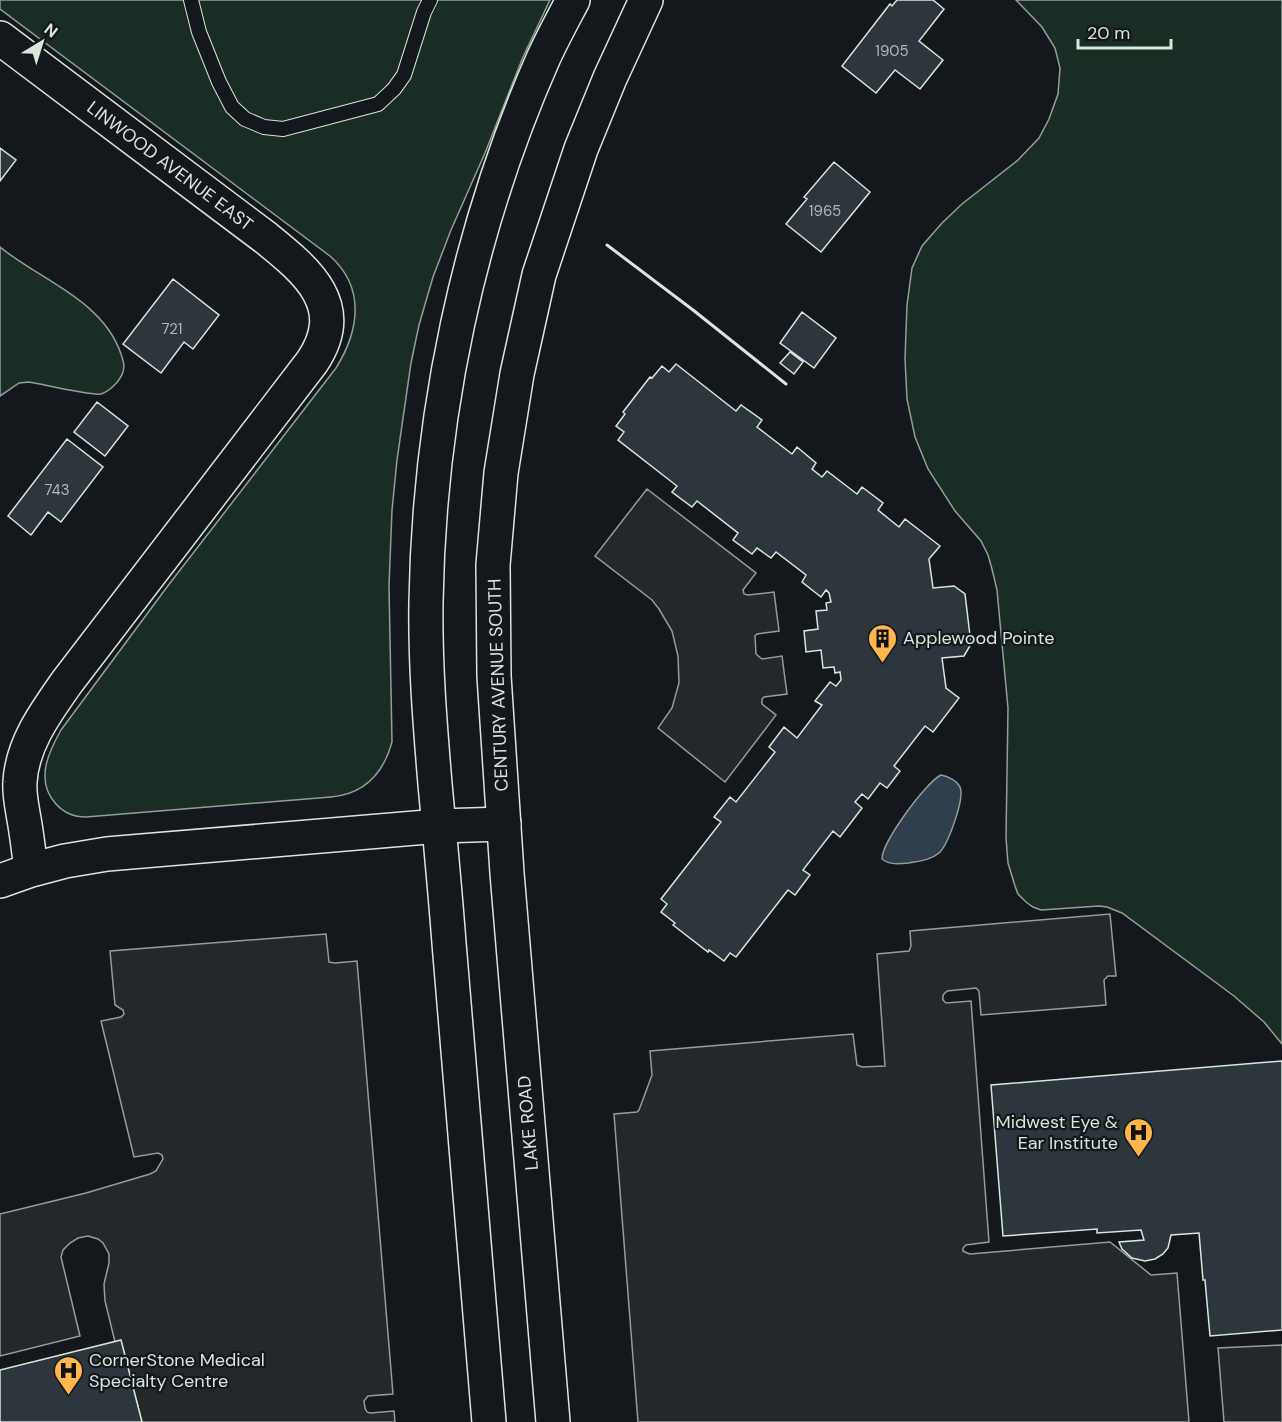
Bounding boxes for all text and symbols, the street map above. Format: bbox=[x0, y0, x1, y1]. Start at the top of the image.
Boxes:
north arrow bbox=[12, 12, 72, 72]
scale bar bbox=[1078, 12, 1171, 50]
text: N bbox=[40, 19, 62, 42]
text: 20 m bbox=[1087, 21, 1130, 45]
house number: 1905 bbox=[875, 41, 909, 61]
street label: LINWOOD AVENUE EAST bbox=[82, 96, 258, 236]
house number: 1965 bbox=[809, 201, 841, 221]
house number: 721 bbox=[162, 319, 182, 339]
house number: 743 bbox=[44, 480, 70, 500]
street label: CENTURY AVENUE SOUTH bbox=[482, 578, 514, 792]
building icon: Applewood Pointe bbox=[866, 622, 898, 664]
place label: Applewood Pointe bbox=[903, 626, 1054, 650]
street label: LAKE ROAD bbox=[512, 1075, 544, 1171]
place label: Midwest Eye & Ear Institute bbox=[996, 1110, 1118, 1155]
hospital icon: Midwest Eye & Ear Institute bbox=[1123, 1116, 1155, 1158]
place label: CornerStone Medical Specialty Centre bbox=[89, 1348, 265, 1393]
hospital icon: CornerStone Medical Specialty Centre bbox=[52, 1354, 84, 1396]

